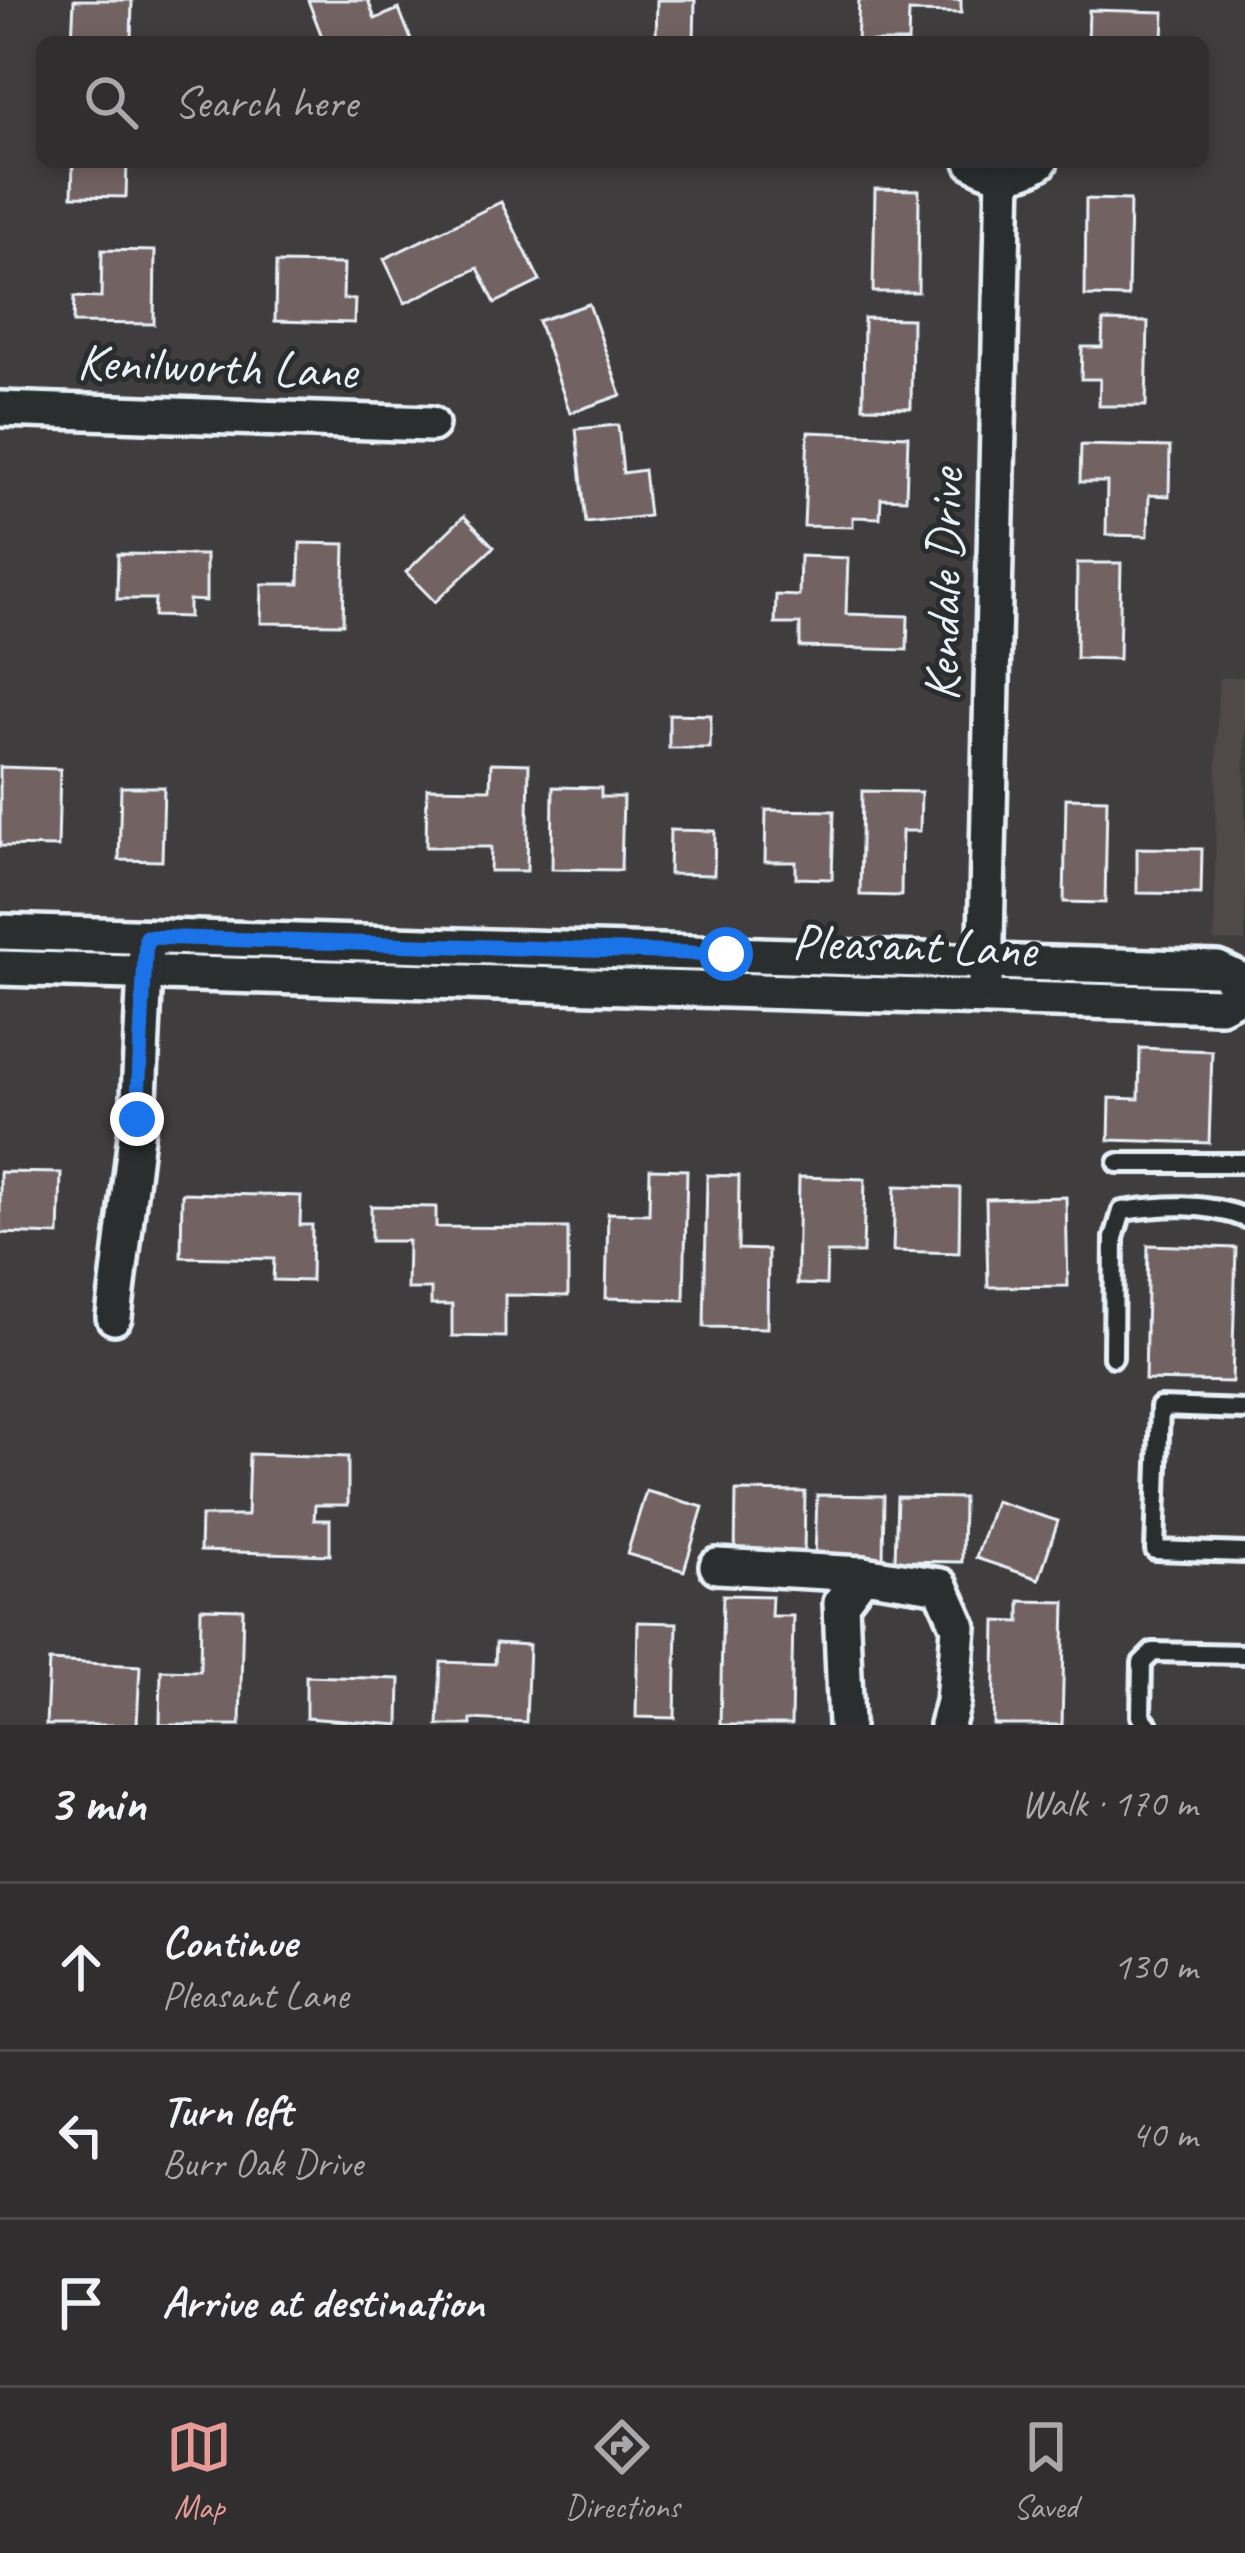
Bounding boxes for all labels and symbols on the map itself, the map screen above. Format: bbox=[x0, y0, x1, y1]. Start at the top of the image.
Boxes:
street label: Kenilworth Lane bbox=[76, 329, 361, 403]
street label: Kendale Drive bbox=[909, 465, 977, 702]
street label: Pleasant Lane bbox=[791, 909, 1040, 981]
route start bbox=[699, 927, 753, 981]
route end bbox=[110, 1092, 164, 1146]

